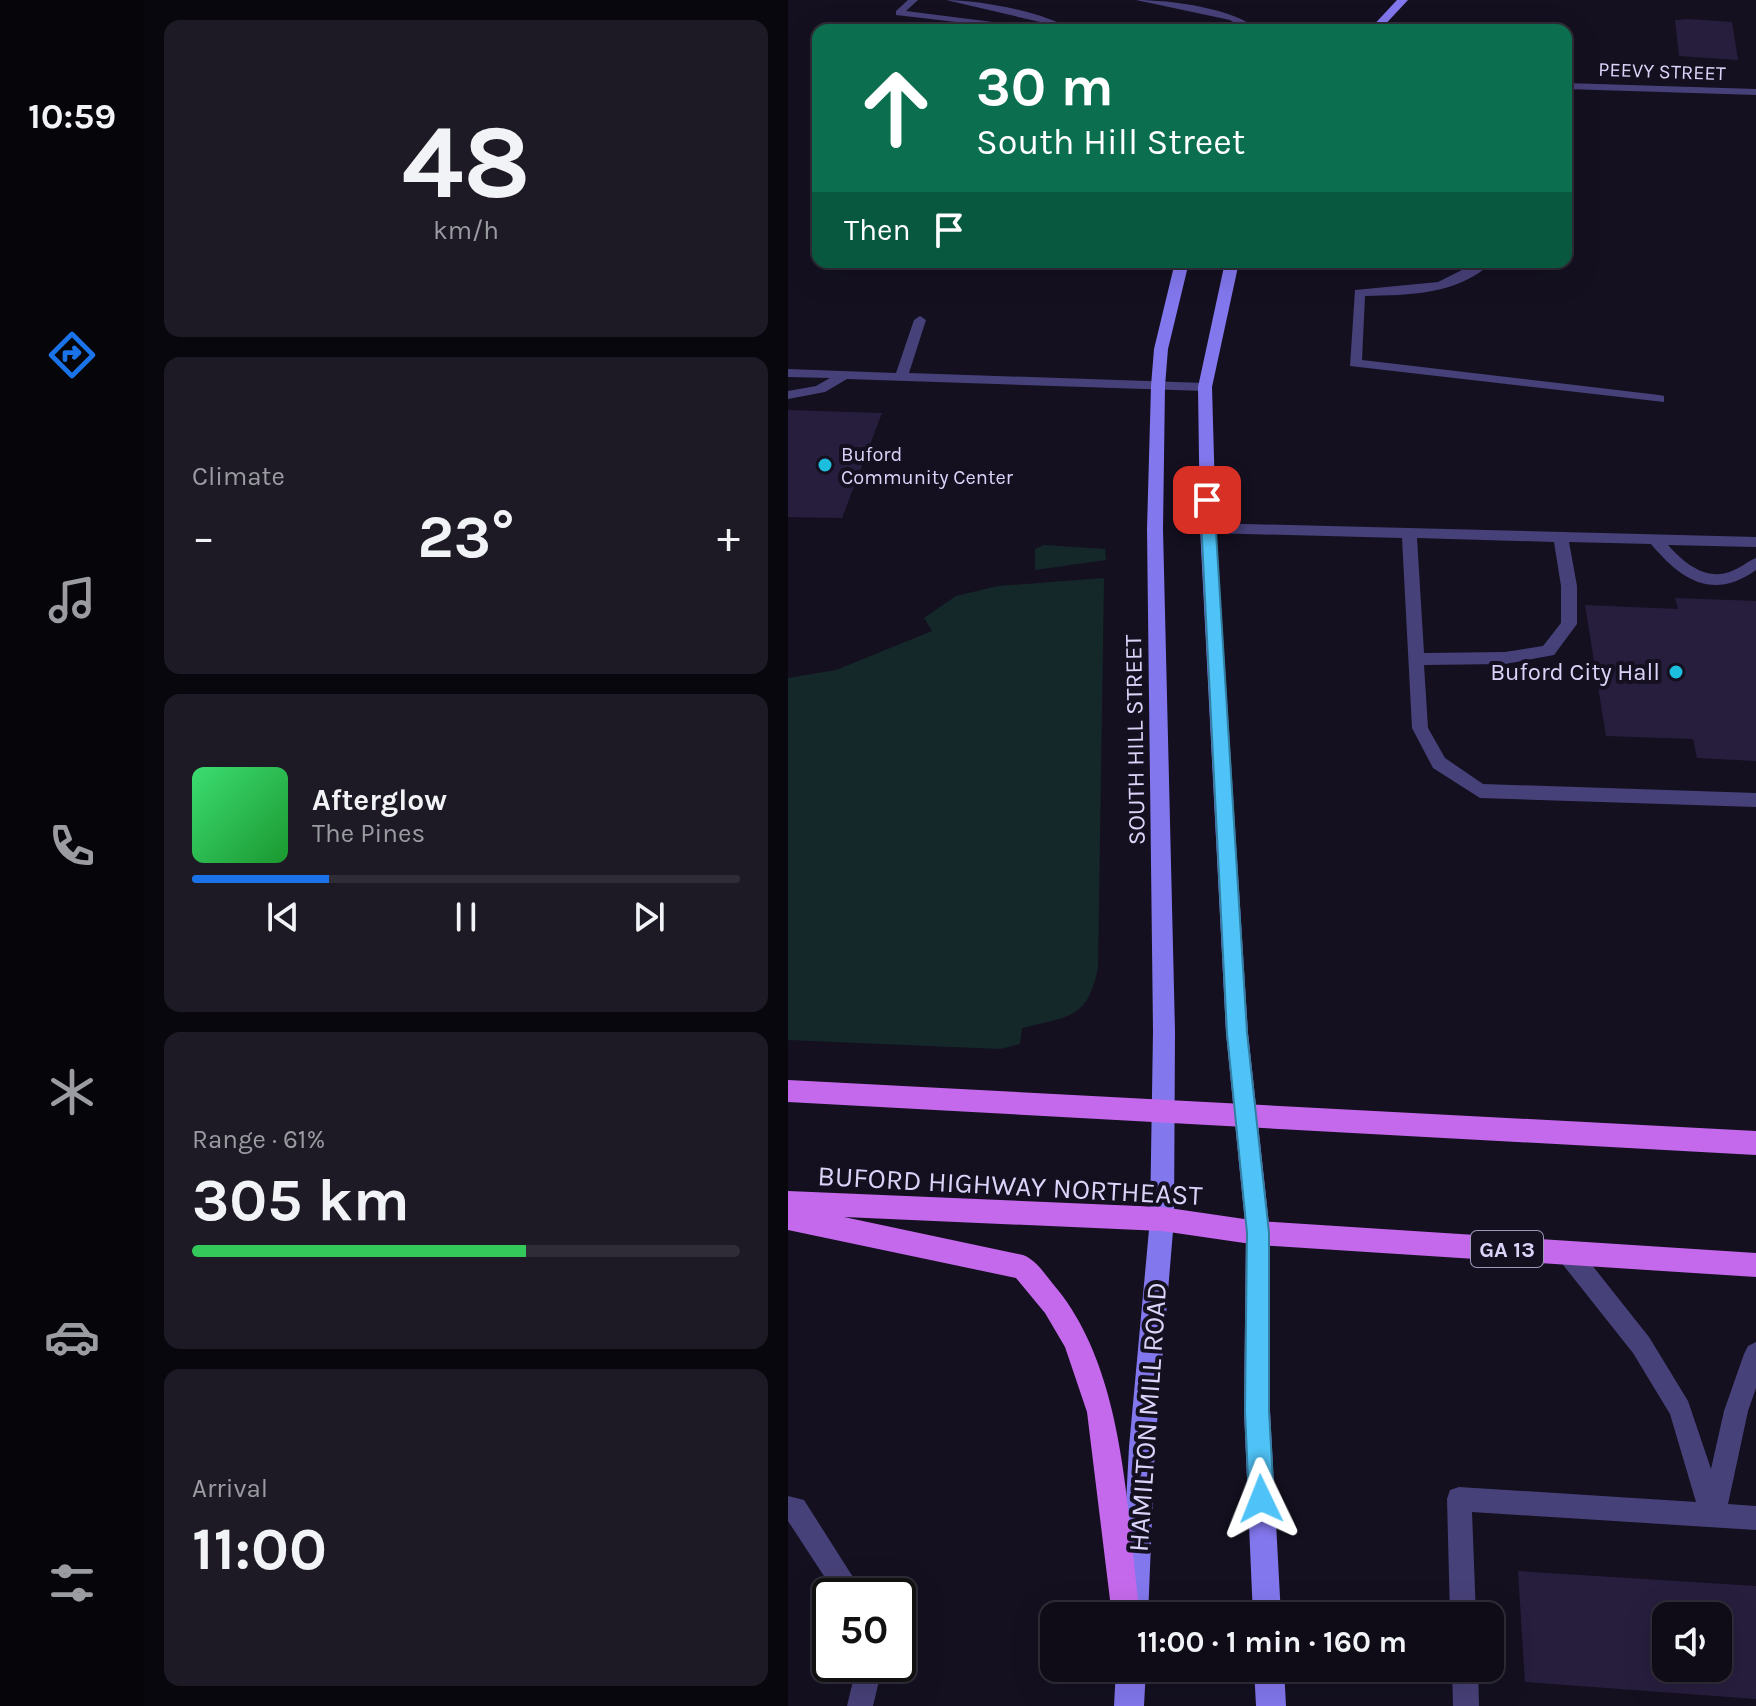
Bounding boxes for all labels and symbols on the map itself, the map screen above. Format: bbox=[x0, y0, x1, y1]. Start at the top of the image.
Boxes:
street label: PEEVY STREET bbox=[1598, 58, 1726, 85]
place label: Buford Community Center bbox=[841, 443, 1014, 489]
marker: Buford Community Center bbox=[816, 456, 834, 474]
pin bbox=[1173, 466, 1241, 534]
street label: SOUTH HILL STREET bbox=[1119, 634, 1151, 846]
place label: Buford City Hall bbox=[1490, 658, 1660, 686]
marker: Buford City Hall bbox=[1667, 663, 1685, 681]
street label: BUFORD HIGHWAY NORTHEAST bbox=[817, 1159, 1203, 1212]
road number: GA 13 bbox=[1471, 1231, 1543, 1267]
street label: HAMILTON MILL ROAD bbox=[1122, 1281, 1173, 1553]
position arrow bbox=[1219, 1457, 1303, 1541]
speed limit sign: 50 bbox=[812, 1578, 916, 1682]

